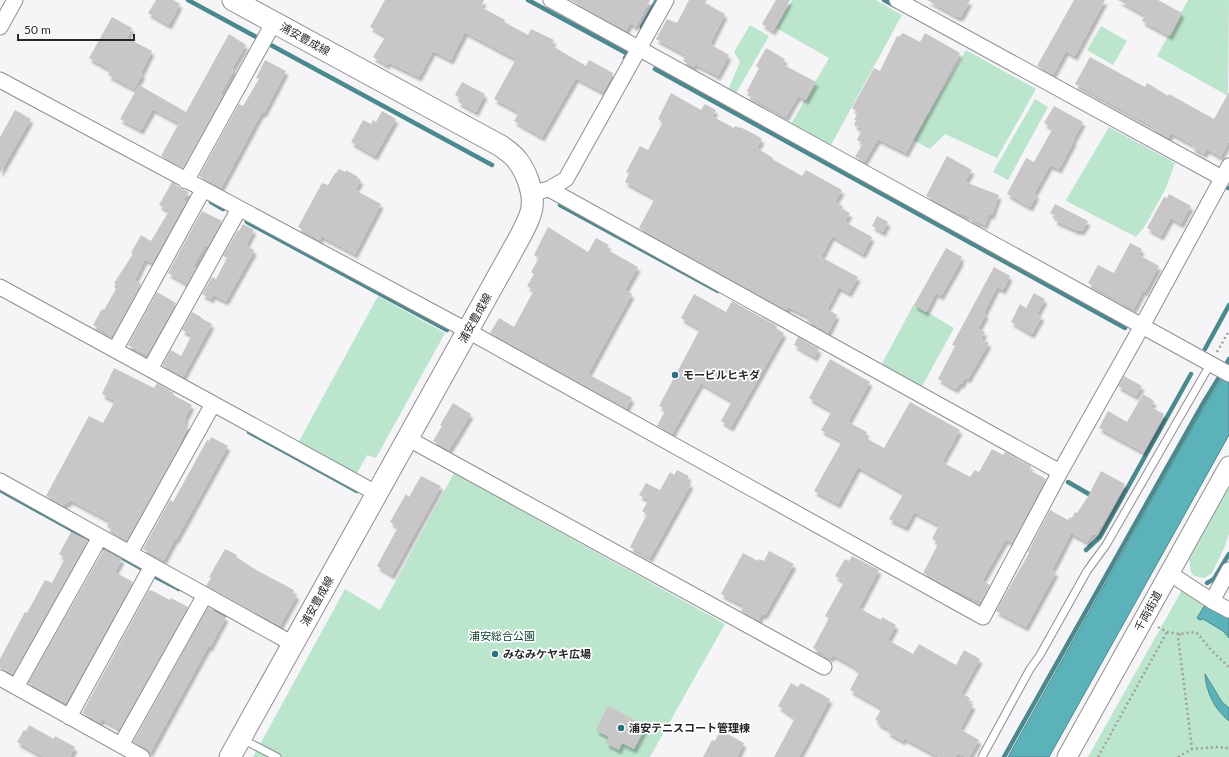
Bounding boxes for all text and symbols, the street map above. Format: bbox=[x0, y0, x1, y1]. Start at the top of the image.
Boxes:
scale bar bbox=[18, 16, 134, 42]
street label: 浦安豊成線 bbox=[278, 20, 332, 58]
text: 50 m bbox=[24, 22, 51, 37]
street label: 浦安豊成線 bbox=[456, 291, 494, 345]
place label: モービルヒキダ bbox=[683, 368, 760, 381]
marker: モービルヒキダ bbox=[670, 370, 680, 380]
street label: 浦安豊成線 bbox=[298, 574, 336, 628]
street label: 千両街道 bbox=[1131, 588, 1164, 633]
park label: 浦安総合公園 bbox=[469, 629, 535, 642]
place label: みなみケヤキ広場 bbox=[503, 647, 591, 660]
marker: みなみケヤキ広場 bbox=[490, 649, 500, 659]
place label: 浦安テニスコート管理棟 bbox=[629, 721, 750, 734]
marker: 浦安テニスコート管理棟 bbox=[616, 723, 626, 733]

